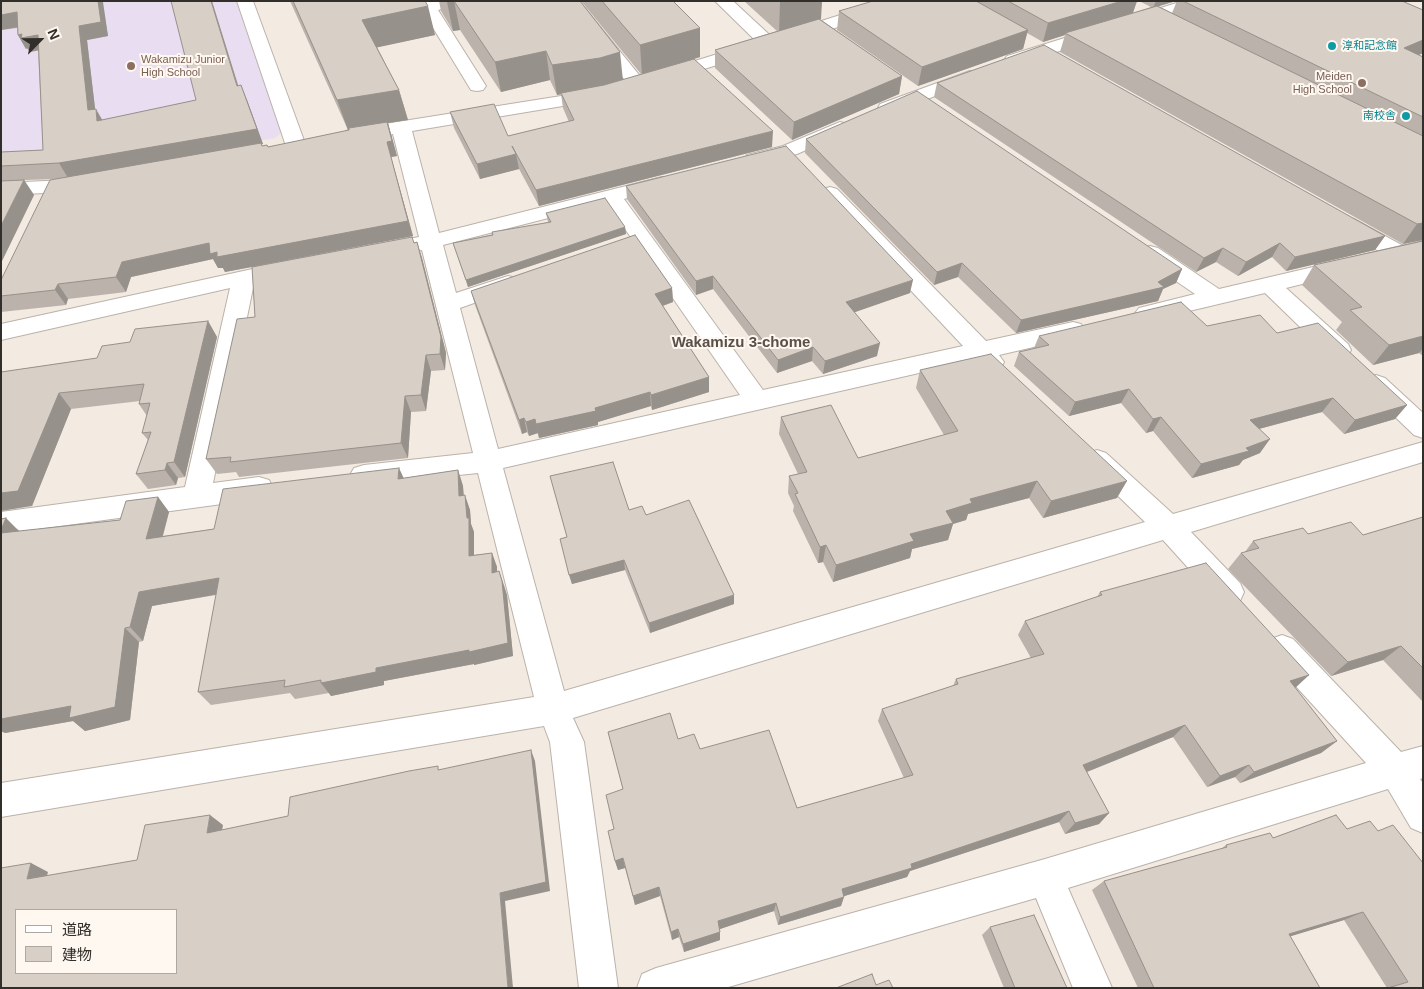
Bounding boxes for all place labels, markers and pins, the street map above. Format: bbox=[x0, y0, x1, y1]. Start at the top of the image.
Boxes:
place label: 淳和記念館 bbox=[1342, 39, 1397, 53]
marker: 淳和記念館 bbox=[1326, 40, 1338, 52]
place label: Wakamizu Junior High School bbox=[141, 53, 225, 79]
marker: Wakamizu Junior High School bbox=[125, 60, 137, 72]
place label: Meiden High School bbox=[1293, 70, 1352, 96]
marker: Meiden High School bbox=[1356, 77, 1368, 89]
place label: 南校舎 bbox=[1363, 109, 1396, 123]
marker: 南校舎 bbox=[1400, 110, 1412, 122]

